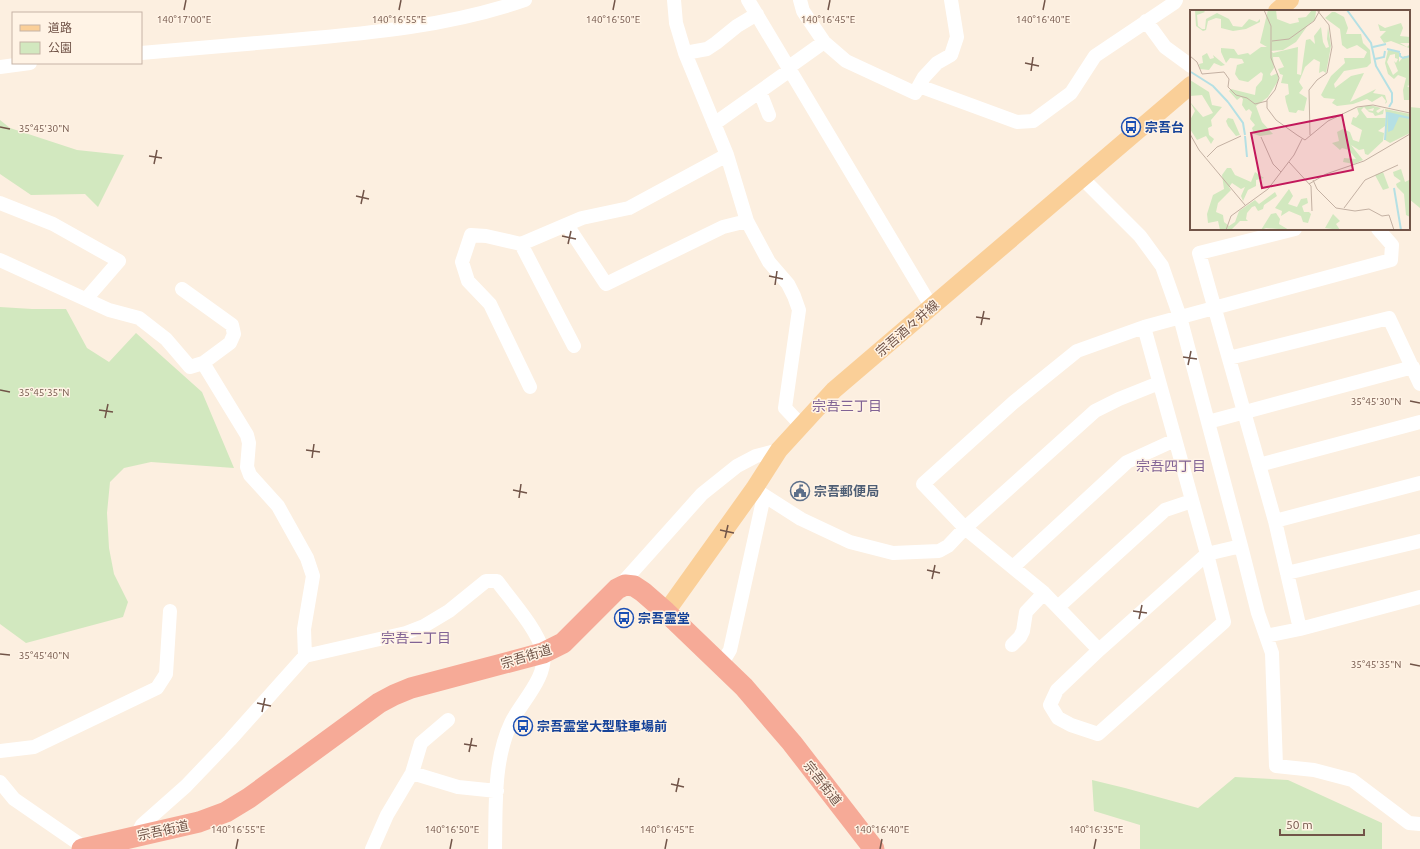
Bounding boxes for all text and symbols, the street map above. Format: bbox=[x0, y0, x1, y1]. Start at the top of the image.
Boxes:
inset map bbox=[1190, 10, 1410, 230]
legend bbox=[12, 12, 142, 64]
text: 140°17'00"E bbox=[157, 14, 212, 25]
text: 140°16'55"E bbox=[372, 14, 427, 25]
text: 140°16'50"E bbox=[586, 14, 641, 25]
text: 140°16'45"E bbox=[801, 14, 856, 25]
text: 140°16'40"E bbox=[1016, 14, 1071, 25]
text: 道路 bbox=[48, 21, 72, 34]
text: 公園 bbox=[48, 41, 72, 54]
bus stop icon: 宗吾台 bbox=[1120, 116, 1142, 138]
place label: 宗吾台 bbox=[1145, 120, 1184, 134]
text: 35°45'30"N bbox=[19, 123, 69, 134]
street label: 宗吾酒々井線 bbox=[873, 297, 941, 359]
text: 35°45'35"N bbox=[19, 387, 69, 398]
text: 35°45'30"N bbox=[1351, 396, 1401, 407]
district label: 宗吾三丁目 bbox=[812, 398, 882, 414]
district label: 宗吾四丁目 bbox=[1136, 458, 1206, 474]
public building icon: 宗吾郵便局 bbox=[789, 480, 811, 502]
place label: 宗吾郵便局 bbox=[814, 484, 879, 498]
bus stop icon: 宗吾霊堂 bbox=[613, 607, 635, 629]
place label: 宗吾霊堂 bbox=[638, 611, 690, 625]
district label: 宗吾二丁目 bbox=[381, 630, 451, 646]
street label: 宗吾街道 bbox=[499, 642, 553, 670]
text: 35°45'40"N bbox=[19, 650, 69, 661]
text: 35°45'35"N bbox=[1351, 659, 1401, 670]
bus stop icon: 宗吾霊堂大型駐車場前 bbox=[512, 715, 534, 737]
place label: 宗吾霊堂大型駐車場前 bbox=[537, 719, 667, 733]
street label: 宗吾街道 bbox=[801, 758, 845, 808]
scale bar bbox=[1280, 811, 1364, 837]
street label: 宗吾街道 bbox=[136, 818, 190, 842]
text: 50 m bbox=[1286, 818, 1313, 831]
text: 140°16'55"E bbox=[211, 824, 266, 835]
text: 140°16'50"E bbox=[425, 824, 480, 835]
text: 140°16'45"E bbox=[640, 824, 695, 835]
text: 140°16'40"E bbox=[855, 824, 910, 835]
text: 140°16'35"E bbox=[1069, 824, 1124, 835]

